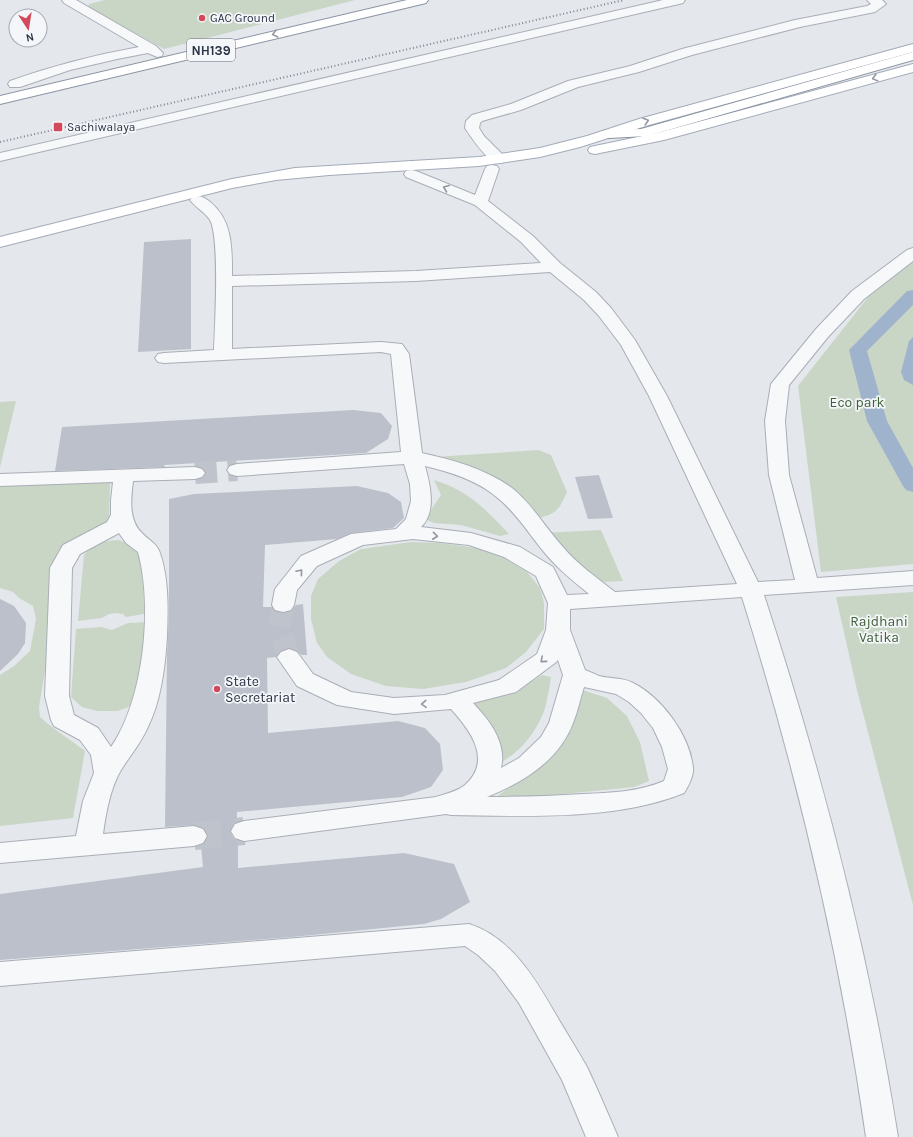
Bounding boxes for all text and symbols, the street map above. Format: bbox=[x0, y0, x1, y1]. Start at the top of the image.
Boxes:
north arrow bbox=[8, 8, 48, 48]
place label: GAC Ground bbox=[210, 11, 275, 25]
marker: GAC Ground bbox=[197, 13, 207, 23]
text: N bbox=[25, 30, 35, 44]
one-way arrow bbox=[272, 30, 278, 38]
road number: NH139 bbox=[187, 39, 235, 61]
one-way arrow bbox=[872, 73, 879, 82]
one-way arrow bbox=[642, 117, 649, 126]
place label: Sachiwalaya bbox=[67, 120, 135, 134]
marker: Sachiwalaya bbox=[52, 121, 64, 133]
one-way arrow bbox=[442, 184, 449, 192]
park label: Eco park bbox=[830, 394, 885, 411]
one-way arrow bbox=[432, 531, 438, 540]
one-way arrow bbox=[296, 569, 303, 576]
park label: Rajdhani Vatika bbox=[850, 613, 908, 646]
one-way arrow bbox=[540, 655, 548, 662]
place label: State Secretariat bbox=[225, 673, 295, 706]
marker: State Secretariat bbox=[212, 684, 222, 694]
one-way arrow bbox=[421, 700, 427, 709]

